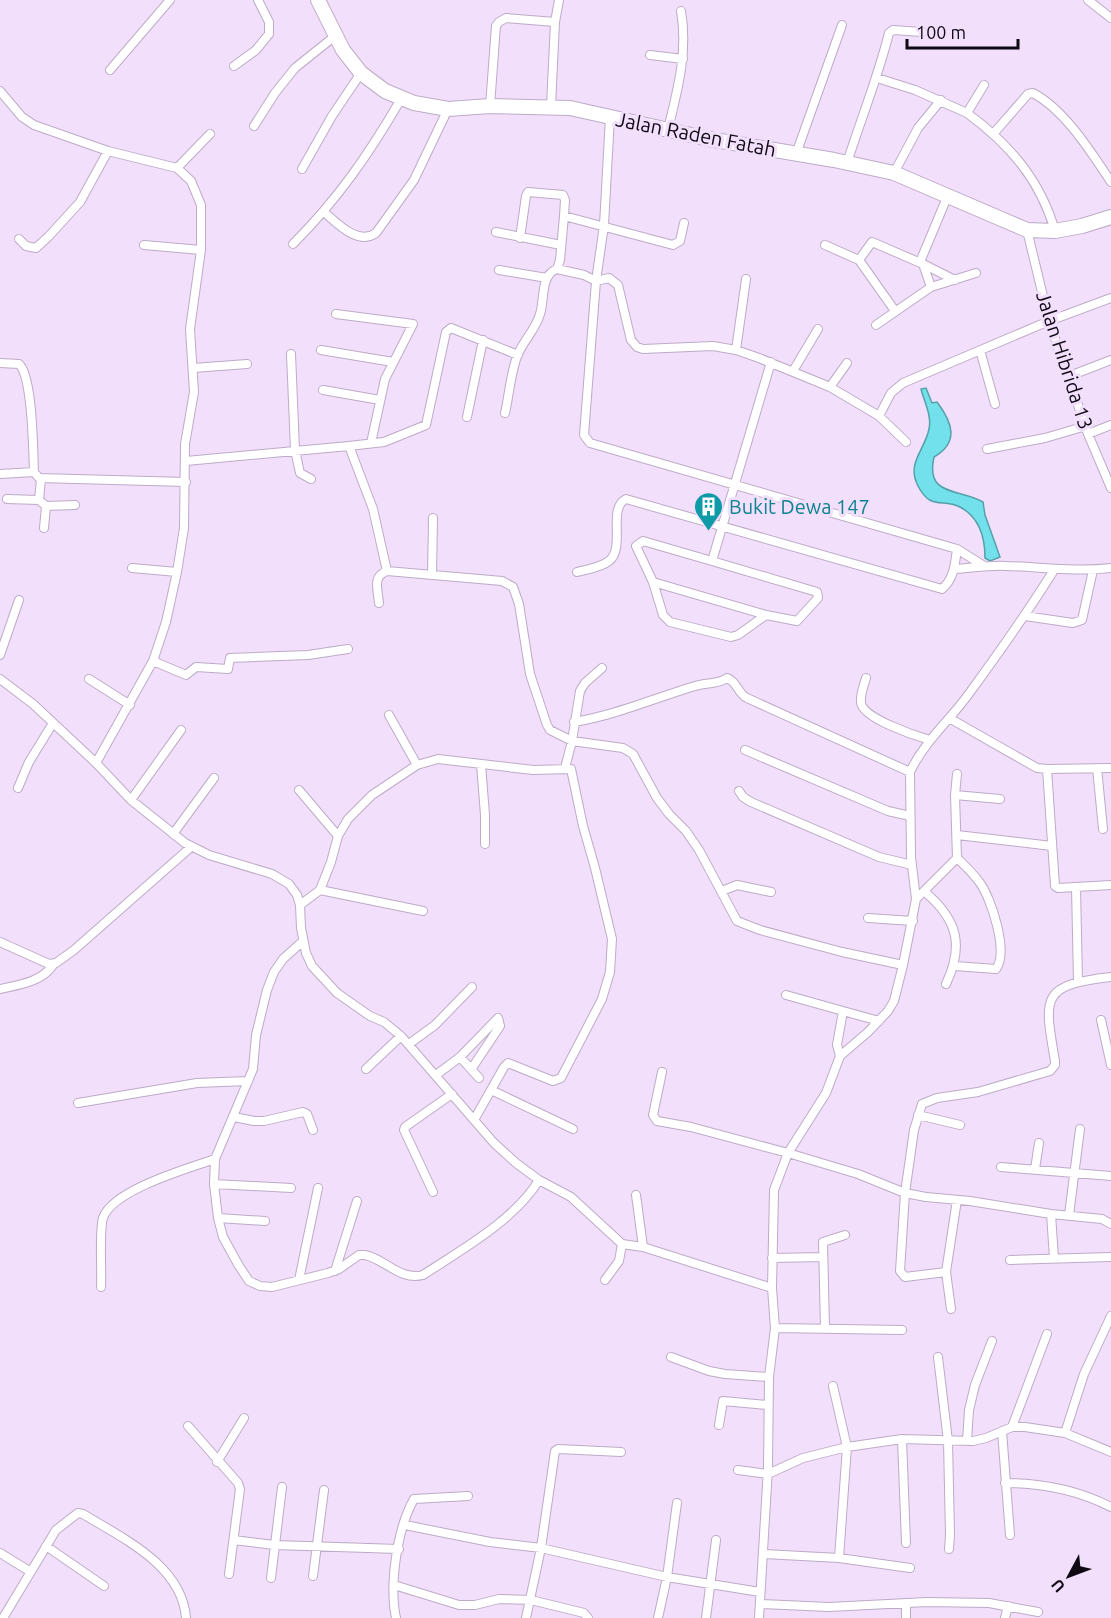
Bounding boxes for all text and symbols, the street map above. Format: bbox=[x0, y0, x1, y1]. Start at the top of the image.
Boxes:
scale bar bbox=[907, 12, 1018, 50]
text: 100 m bbox=[916, 22, 966, 42]
street label: Jalan Raden Fatah bbox=[614, 107, 778, 161]
street label: Jalan Hibrida 13 bbox=[1032, 288, 1098, 432]
building icon: Bukit Dewa 147 bbox=[692, 490, 724, 532]
place label: Bukit Dewa 147 bbox=[729, 495, 870, 518]
north arrow bbox=[1039, 1546, 1099, 1606]
text: U bbox=[1047, 1576, 1068, 1596]

